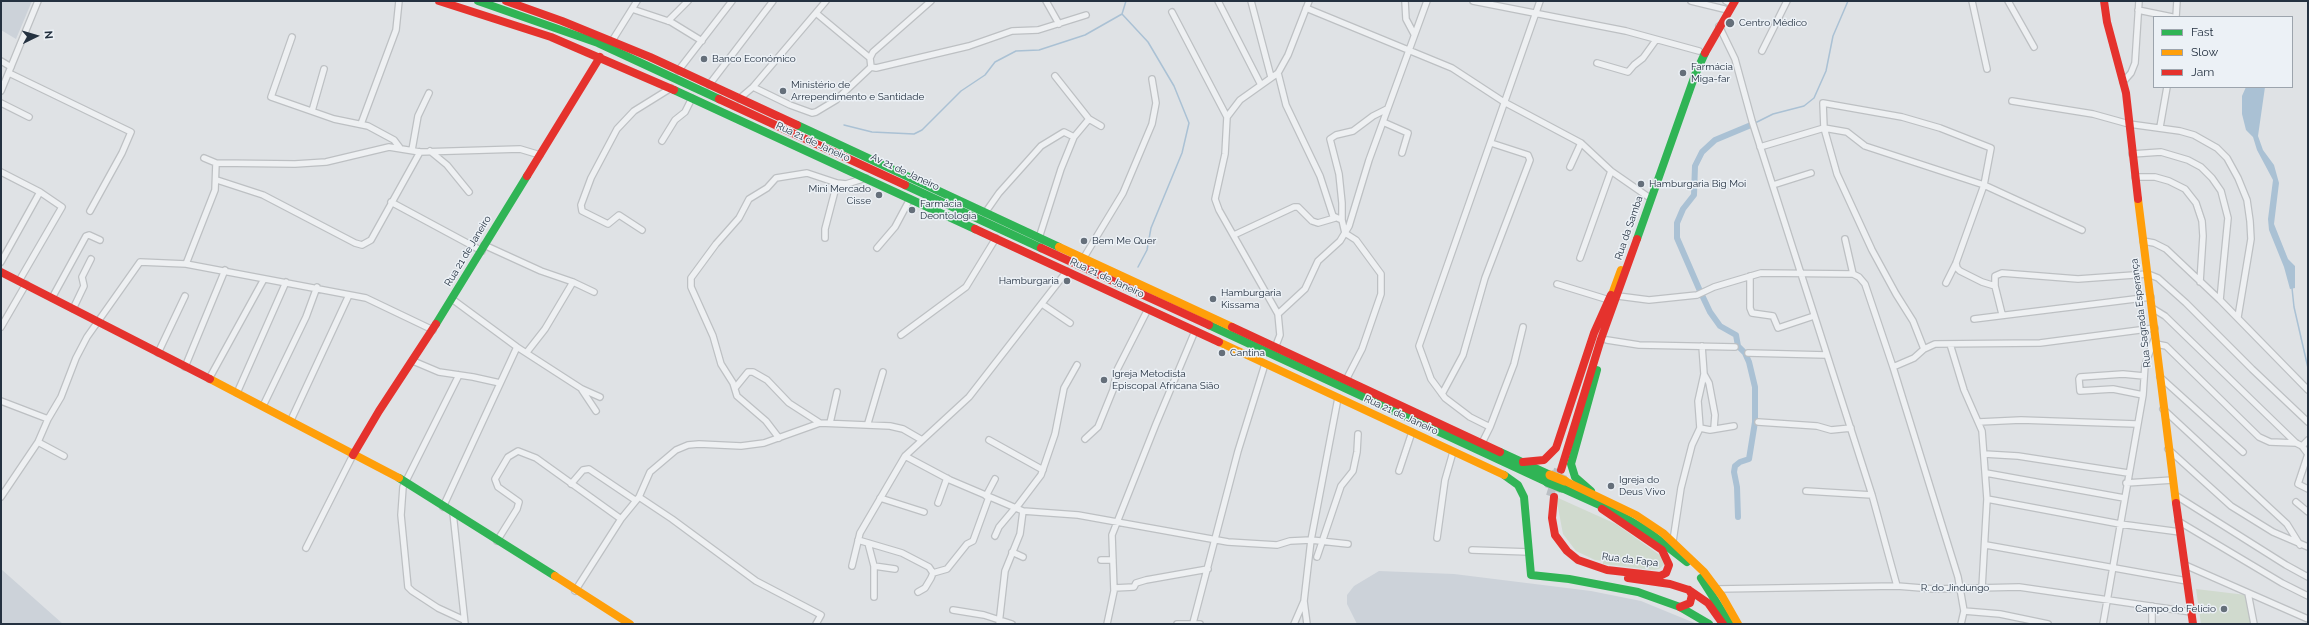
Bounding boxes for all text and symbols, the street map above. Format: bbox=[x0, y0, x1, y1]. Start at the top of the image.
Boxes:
north arrow bbox=[16, 16, 56, 56]
legend bbox=[2153, 16, 2293, 88]
marker: Centro Médico bbox=[1724, 17, 1736, 29]
place label: Centro Médico bbox=[1739, 17, 1807, 29]
text: Fast bbox=[2191, 25, 2214, 39]
text: N bbox=[42, 30, 55, 40]
text: Slow bbox=[2191, 45, 2218, 59]
place label: Banco Económico bbox=[712, 53, 796, 65]
marker: Banco Económico bbox=[699, 54, 709, 64]
place label: Farmácia Miga-far bbox=[1691, 61, 1733, 84]
text: Jam bbox=[2191, 65, 2214, 79]
marker: Farmácia Miga-far bbox=[1678, 68, 1688, 78]
place label: Ministério de Arrependimento e Santidade bbox=[791, 79, 924, 102]
marker: Ministério de Arrependimento e Santidade bbox=[778, 86, 788, 96]
street label: Rua 21 de Janeiro bbox=[774, 120, 852, 164]
street label: Av 21 de Janeiro bbox=[869, 151, 941, 193]
place label: Hamburgaria Big Moi bbox=[1649, 178, 1746, 190]
marker: Hamburgaria Big Moi bbox=[1636, 179, 1646, 189]
place label: Mini Mercado Cisse bbox=[808, 183, 871, 206]
marker: Mini Mercado Cisse bbox=[874, 190, 884, 200]
street label: Rua da Samba bbox=[1612, 194, 1646, 262]
place label: Farmácia Deontologia bbox=[920, 198, 976, 222]
marker: Farmácia Deontologia bbox=[907, 205, 917, 215]
street label: Rua 21 de Janeiro bbox=[442, 213, 494, 289]
place label: Bem Me Quer bbox=[1092, 235, 1156, 247]
marker: Bem Me Quer bbox=[1079, 236, 1089, 246]
street label: Rua 21 de Janeiro bbox=[1068, 256, 1146, 300]
street label: Rua Sagrada Esperança bbox=[2128, 258, 2154, 368]
place label: Hamburgaria bbox=[999, 275, 1059, 287]
marker: Hamburgaria bbox=[1062, 276, 1072, 286]
place label: Hamburgaria Kissama bbox=[1221, 287, 1281, 310]
marker: Hamburgaria Kissama bbox=[1208, 294, 1218, 304]
place label: Cantina bbox=[1230, 347, 1265, 359]
marker: Cantina bbox=[1217, 348, 1227, 358]
place label: Igreja Metodista Episcopal Africana Sião bbox=[1112, 368, 1220, 392]
marker: Igreja Metodista Episcopal Africana Sião bbox=[1099, 375, 1109, 385]
street label: Rua 21 de Janeiro bbox=[1362, 393, 1440, 437]
place label: Igreja do Deus Vivo bbox=[1619, 474, 1665, 498]
marker: Igreja do Deus Vivo bbox=[1606, 481, 1616, 491]
street label: Rua da Fapa bbox=[1601, 551, 1659, 569]
street label: R. do Jindungo bbox=[1921, 582, 1989, 594]
place label: Campo do Felício bbox=[2135, 603, 2216, 615]
marker: Campo do Felício bbox=[2219, 604, 2229, 614]

